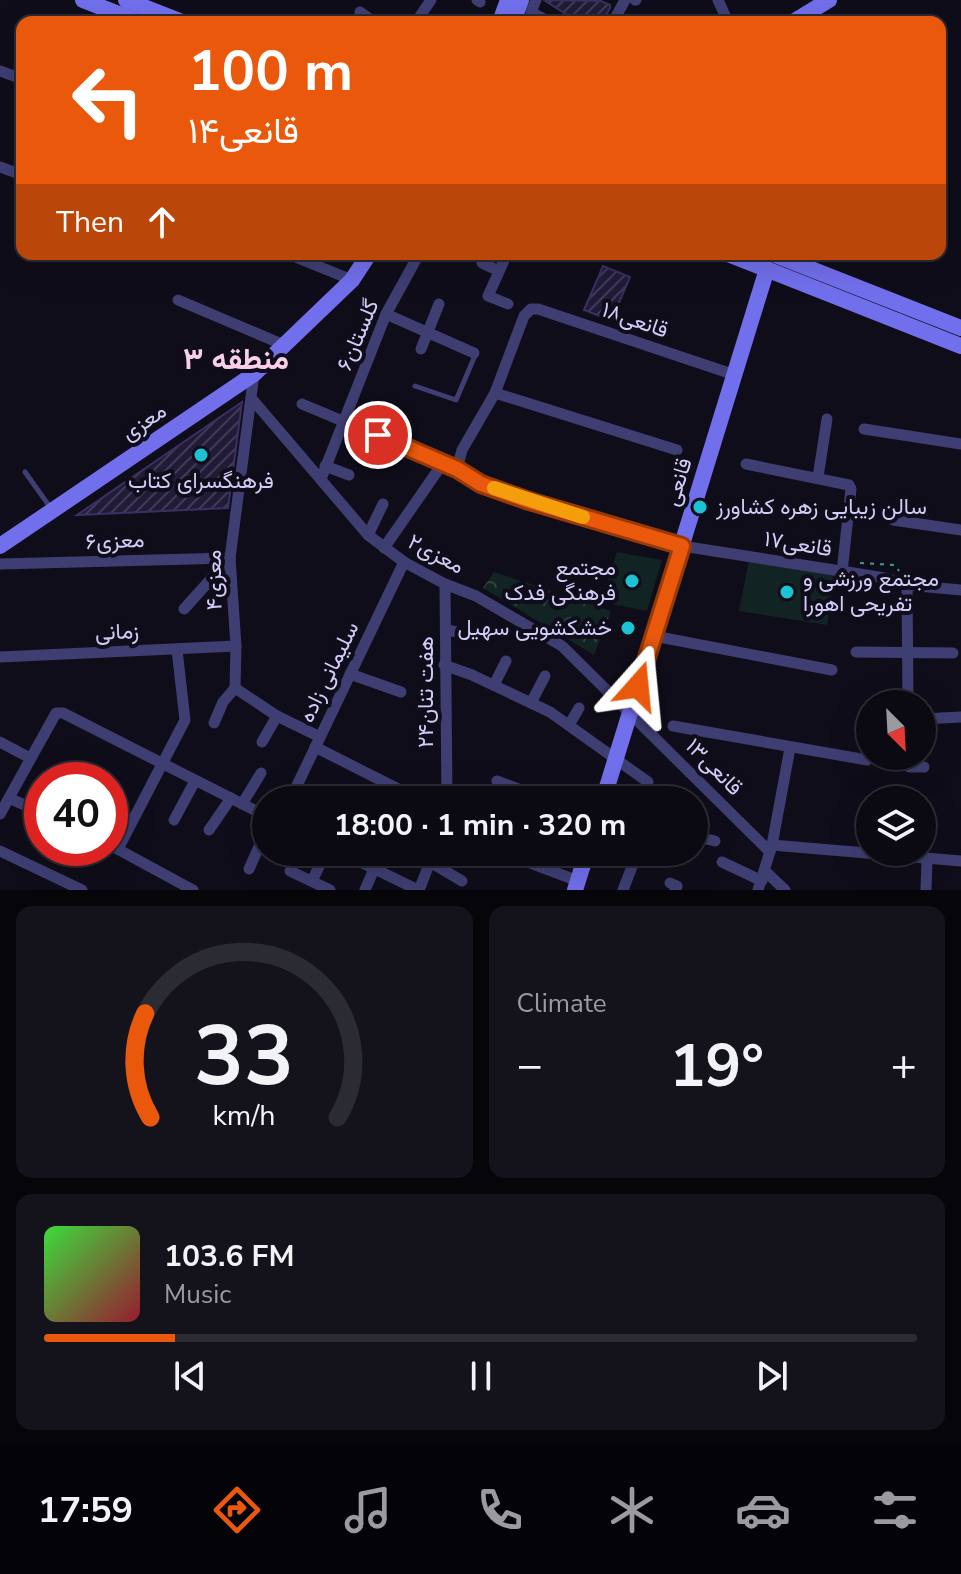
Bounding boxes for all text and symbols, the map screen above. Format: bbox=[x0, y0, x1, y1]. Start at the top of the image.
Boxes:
text: 100 m bbox=[188, 33, 353, 110]
icon: left bbox=[56, 48, 160, 152]
text: ۱۴قانعی bbox=[188, 107, 299, 156]
icon: ahead bbox=[140, 200, 184, 244]
text: Then bbox=[56, 202, 124, 243]
street label: گلستان۶ bbox=[330, 294, 387, 375]
street label: ۱۸قانعی bbox=[598, 295, 672, 345]
district label: منطقه ۳ bbox=[183, 339, 289, 380]
street label: معزی bbox=[116, 396, 172, 448]
pin bbox=[344, 401, 412, 469]
icon: arrive bbox=[356, 413, 400, 457]
marker: فرهنگسرای کتاب bbox=[192, 446, 210, 464]
street label: قانعی bbox=[656, 454, 700, 510]
place label: فرهنگسرای کتاب bbox=[128, 466, 274, 496]
place label: سالن زیبایی زهره کشاورز bbox=[715, 492, 927, 522]
marker: سالن زیبایی زهره کشاورز bbox=[691, 498, 709, 516]
street label: ۱۷قانعی bbox=[762, 524, 834, 564]
street label: ۶معزی bbox=[85, 525, 145, 557]
street label: ۲معزی bbox=[403, 527, 469, 581]
street label: ۴معزی bbox=[198, 549, 230, 611]
place label: مجتمع فرهنگی فدک bbox=[505, 553, 616, 608]
place label: مجتمع ورزشی و تفریحی اهورا bbox=[803, 564, 939, 619]
marker: مجتمع فرهنگی فدک bbox=[623, 572, 641, 590]
marker: مجتمع ورزشی و تفریحی اهورا bbox=[778, 583, 796, 601]
place label: خشکشویی سهیل bbox=[458, 613, 612, 643]
street label: زمانی bbox=[95, 616, 139, 648]
street label: سلیمانی زاده bbox=[292, 617, 366, 727]
marker: خشکشویی سهیل bbox=[619, 619, 637, 637]
street label: هفت تنان۲۴ bbox=[411, 636, 441, 748]
position arrow bbox=[596, 644, 680, 728]
north arrow bbox=[856, 690, 936, 770]
map controls bbox=[856, 690, 936, 866]
street label: ۱۳قانعی bbox=[679, 732, 749, 802]
speed limit sign: 40 bbox=[24, 762, 128, 866]
button: layers bbox=[856, 786, 936, 866]
text: 18:00 · 1 min · 320 m bbox=[334, 805, 626, 846]
text: Climate bbox=[517, 986, 607, 1021]
text: 33 bbox=[194, 1000, 294, 1113]
text: 19° bbox=[669, 1025, 764, 1107]
text: − bbox=[517, 1036, 543, 1096]
text: + bbox=[891, 1036, 917, 1096]
text: km/h bbox=[213, 1096, 276, 1135]
text: 103.6 FM bbox=[164, 1236, 294, 1277]
text: Music bbox=[164, 1277, 231, 1312]
icon: previous bbox=[168, 1354, 212, 1398]
icon: pause bbox=[459, 1354, 503, 1398]
icon: next bbox=[750, 1354, 794, 1398]
icon: directions bbox=[209, 1482, 265, 1538]
icon: music bbox=[340, 1482, 396, 1538]
icon: phone bbox=[472, 1482, 528, 1538]
icon: climate bbox=[604, 1482, 660, 1538]
icon: car bbox=[735, 1482, 791, 1538]
icon: filters bbox=[867, 1482, 923, 1538]
text: 17:59 bbox=[38, 1486, 133, 1535]

